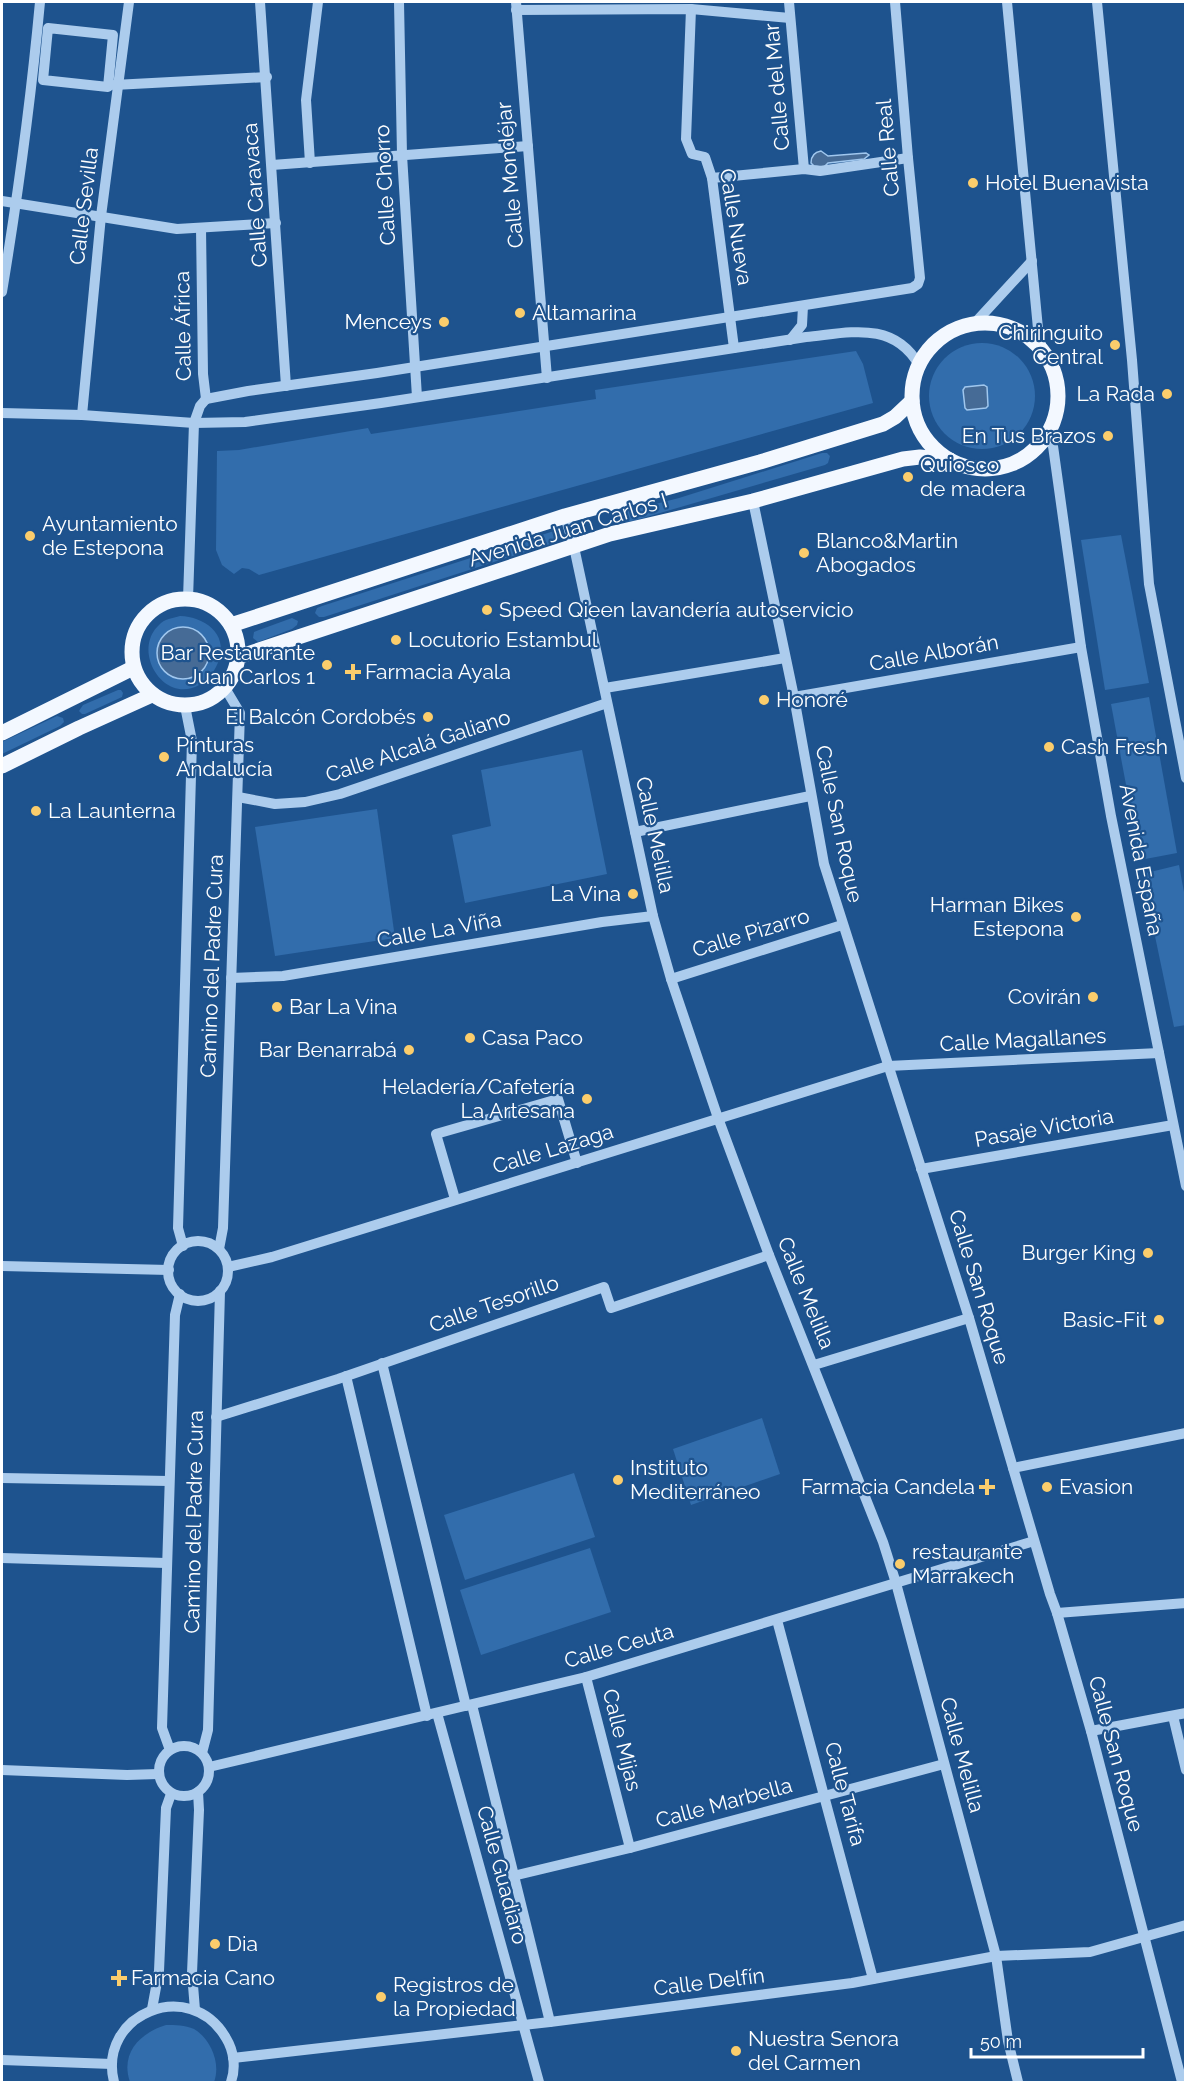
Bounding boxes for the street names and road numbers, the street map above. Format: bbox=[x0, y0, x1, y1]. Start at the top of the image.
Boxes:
street label: Calle del Mar bbox=[758, 22, 795, 152]
street label: Calle Real bbox=[871, 98, 904, 198]
street label: Calle Mondéjar bbox=[491, 100, 528, 249]
street label: Calle Caravaca bbox=[237, 122, 272, 268]
street label: Calle Chorro bbox=[369, 124, 400, 246]
street label: Calle Sevilla bbox=[64, 146, 103, 266]
street label: Calle Nueva bbox=[715, 167, 758, 287]
street label: Calle África bbox=[169, 271, 196, 381]
street label: Avenida Juan Carlos I bbox=[465, 487, 670, 572]
street label: Calle Alborán bbox=[867, 629, 1000, 676]
street label: Calle Alcalá Galiano bbox=[322, 704, 513, 787]
street label: Calle San Roque bbox=[811, 743, 868, 905]
street label: Calle Melilla bbox=[631, 774, 680, 896]
street label: Avenida España bbox=[1114, 782, 1168, 938]
street label: Camino del Padre Cura bbox=[195, 854, 228, 1078]
street label: Calle Pizarro bbox=[689, 903, 812, 962]
street label: Calle La Viña bbox=[375, 906, 503, 953]
street label: Calle Magallanes bbox=[939, 1023, 1107, 1056]
street label: Pasaje Victoria bbox=[972, 1103, 1115, 1152]
street label: Calle Lazaga bbox=[489, 1118, 616, 1179]
street label: Calle San Roque bbox=[944, 1207, 1015, 1367]
street label: Calle Melilla bbox=[773, 1233, 840, 1353]
street label: Calle Tesorillo bbox=[426, 1270, 562, 1337]
street label: Camino del Padre Cura bbox=[179, 1410, 208, 1634]
street label: Calle Ceuta bbox=[561, 1618, 676, 1673]
street label: Calle San Roque bbox=[1084, 1673, 1149, 1835]
street label: Calle Mijas bbox=[598, 1686, 647, 1793]
street label: Calle Melilla bbox=[935, 1694, 990, 1815]
street label: Calle Tarifa bbox=[820, 1739, 871, 1849]
street label: Calle Marbella bbox=[653, 1772, 795, 1833]
street label: Calle Guadiaro bbox=[472, 1803, 533, 1947]
street label: Calle Delfín bbox=[652, 1962, 766, 2001]

